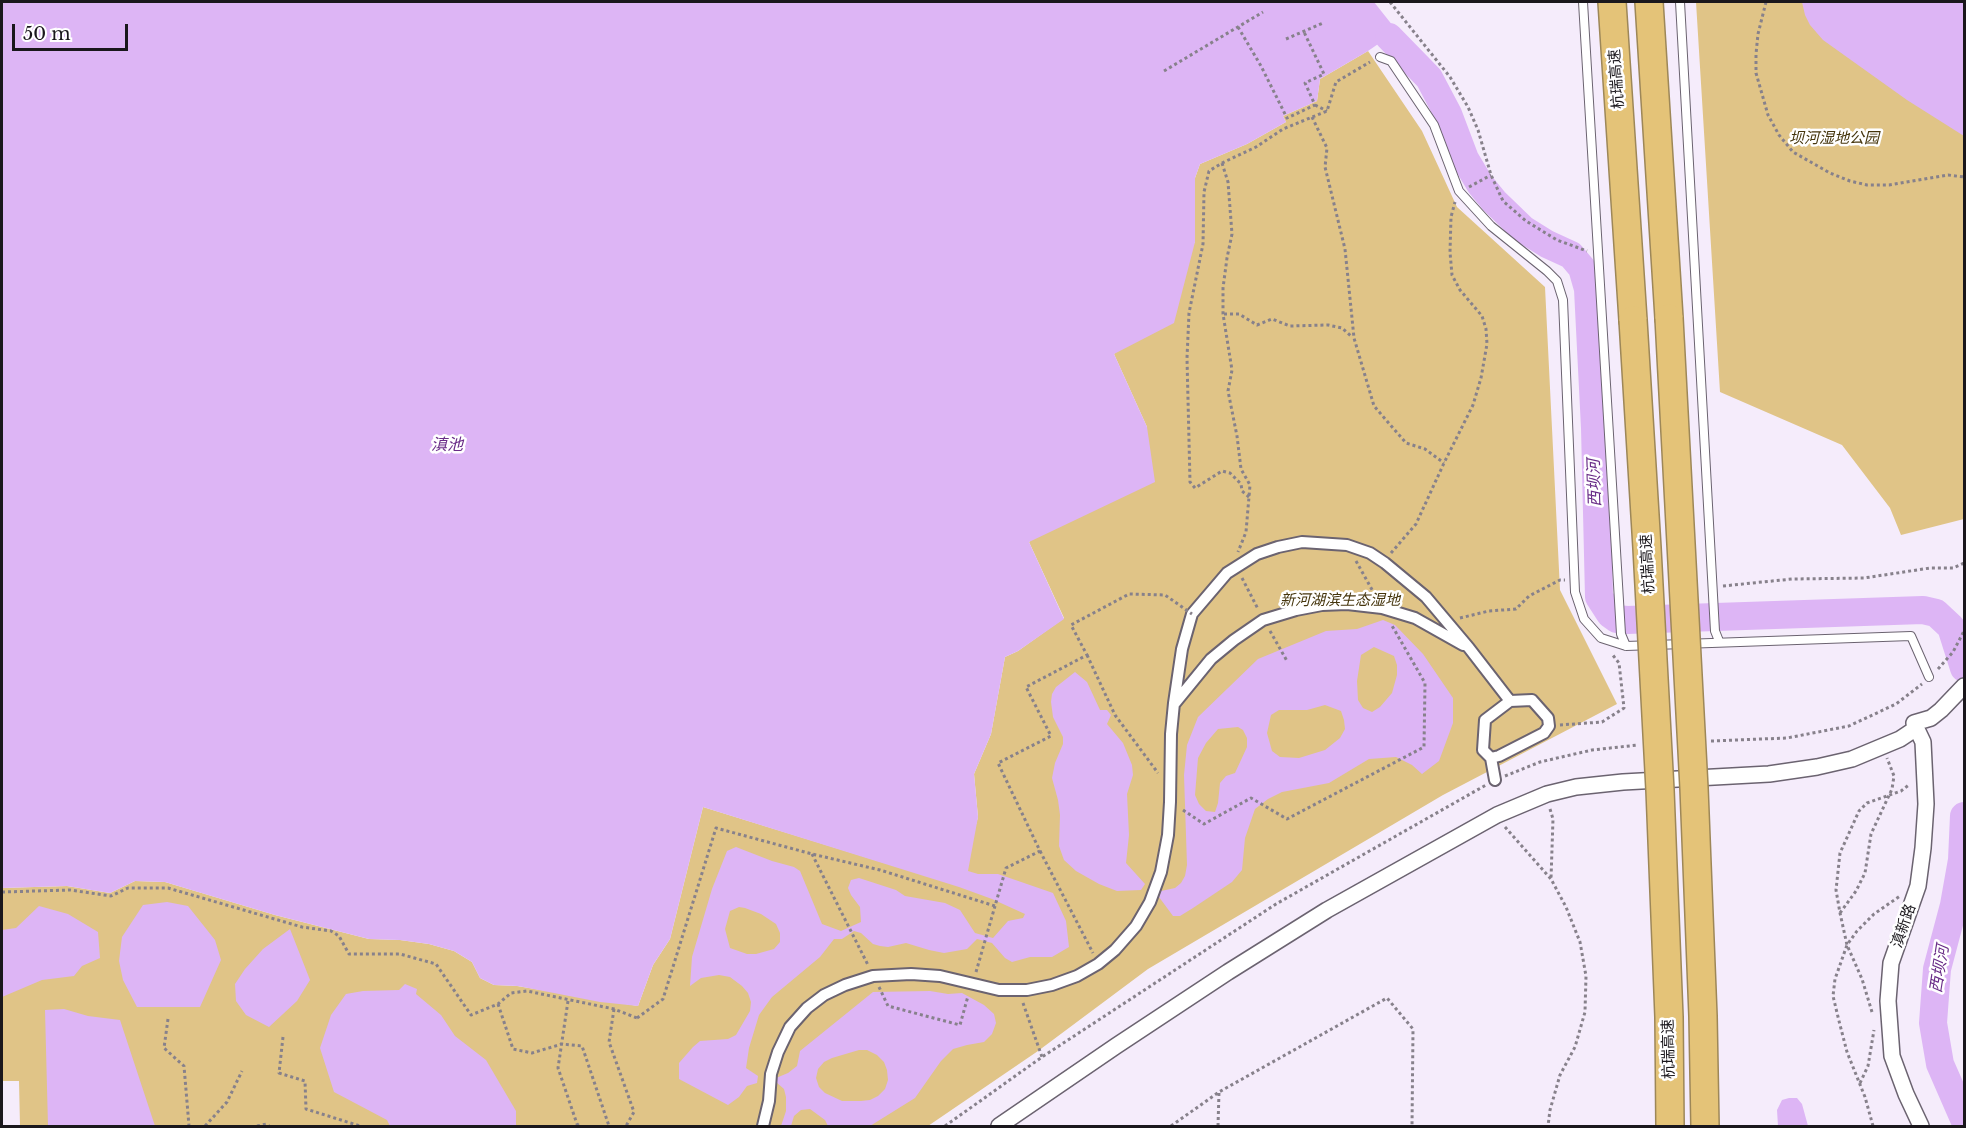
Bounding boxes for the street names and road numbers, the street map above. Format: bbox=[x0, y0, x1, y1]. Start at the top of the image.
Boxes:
street label: 杭瑞高速 bbox=[1606, 48, 1628, 110]
street label: 杭瑞高速 bbox=[1637, 534, 1659, 594]
street label: 滇新路 bbox=[1888, 902, 1920, 950]
street label: 杭瑞高速 bbox=[1659, 1019, 1679, 1079]

